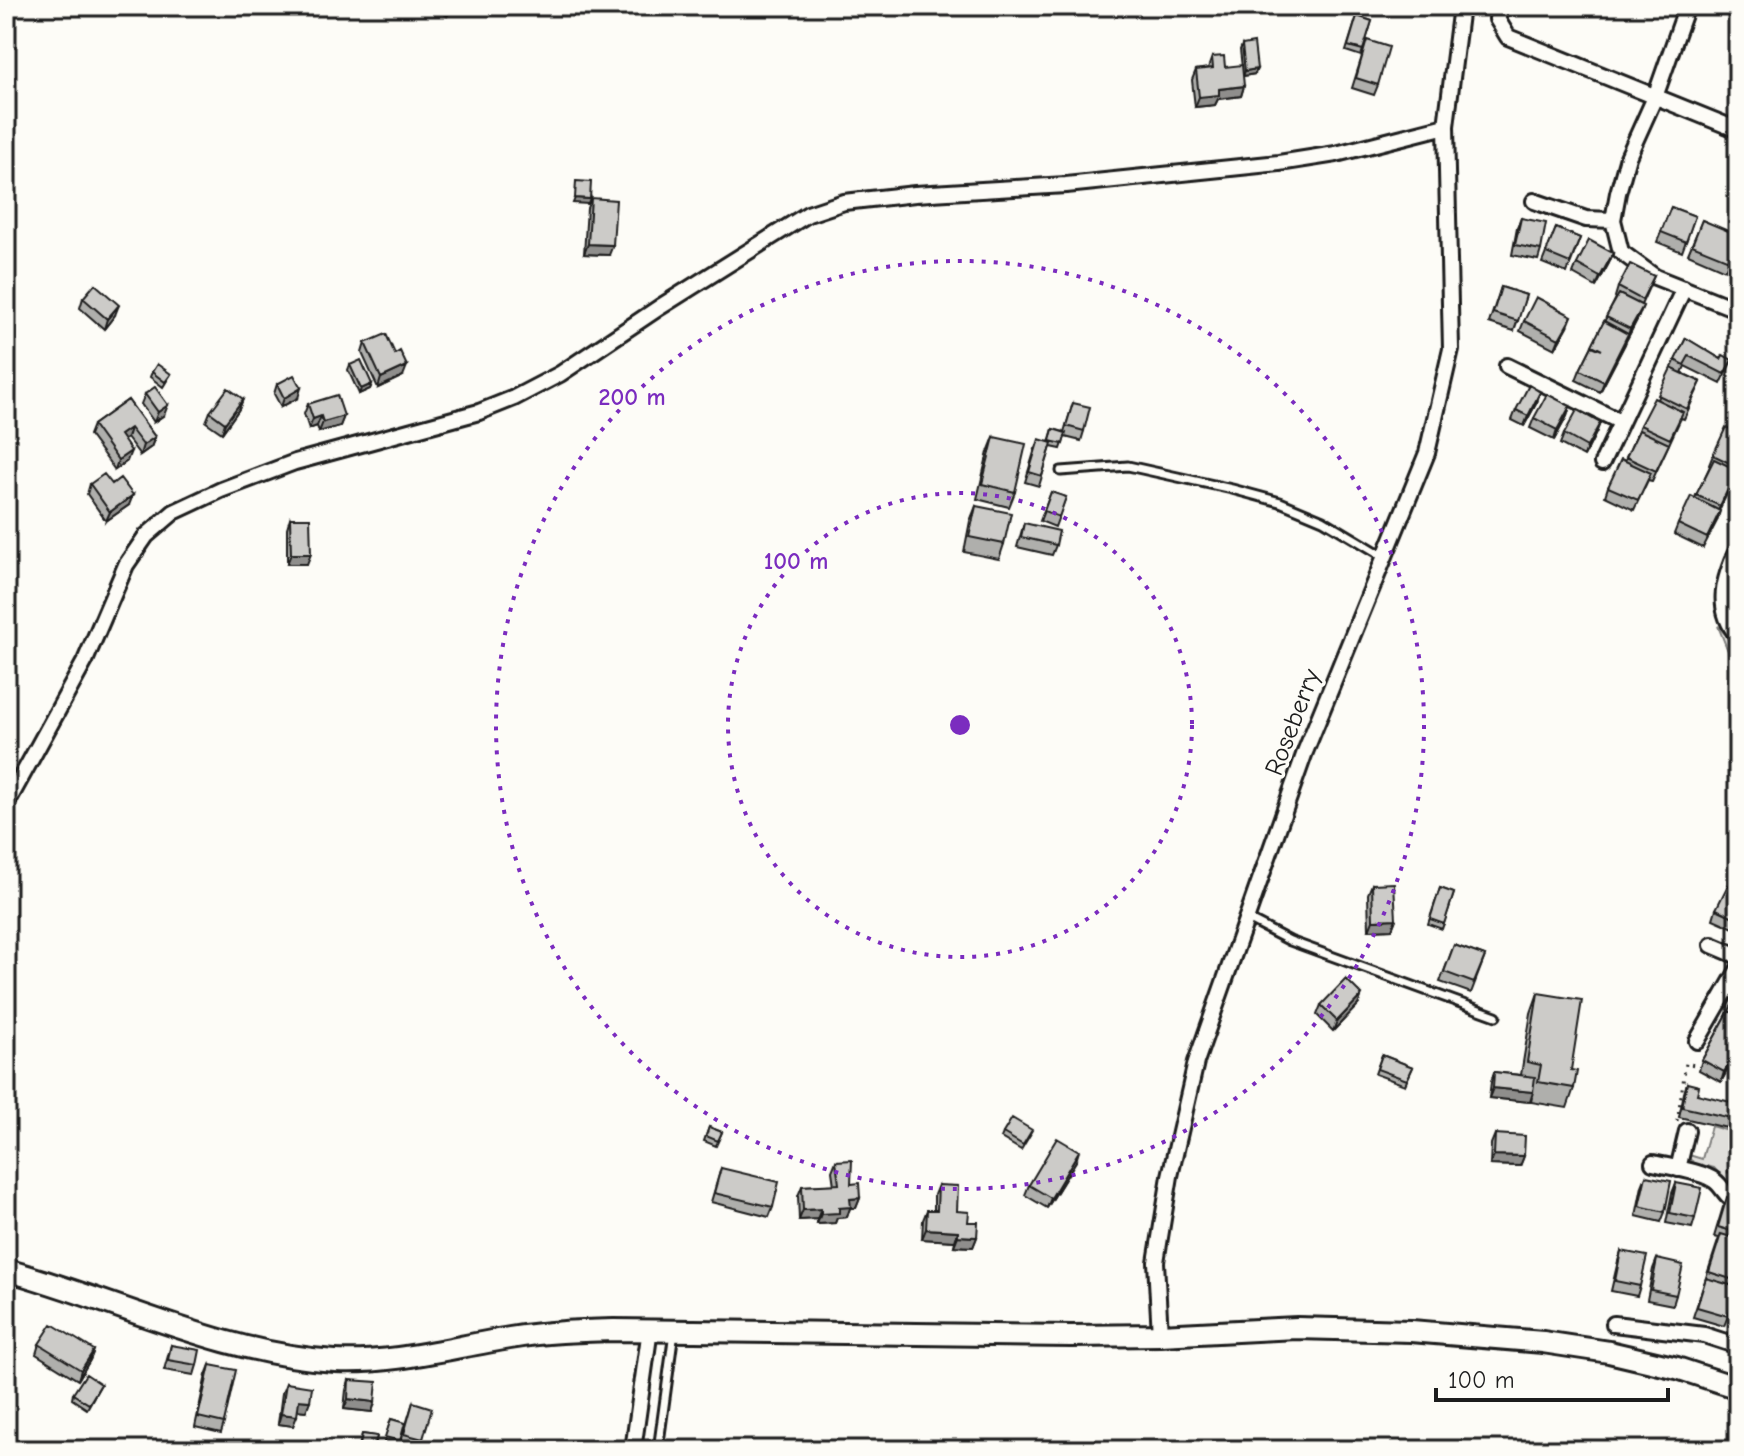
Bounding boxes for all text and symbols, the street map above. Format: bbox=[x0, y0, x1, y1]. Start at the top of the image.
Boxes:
text: 200 m bbox=[598, 383, 666, 411]
text: 100 m bbox=[764, 547, 828, 575]
street label: Roseberry bbox=[1259, 664, 1327, 780]
centre of rings bbox=[946, 711, 974, 739]
scale bar bbox=[1436, 1352, 1668, 1402]
text: 100 m bbox=[1448, 1366, 1515, 1394]

